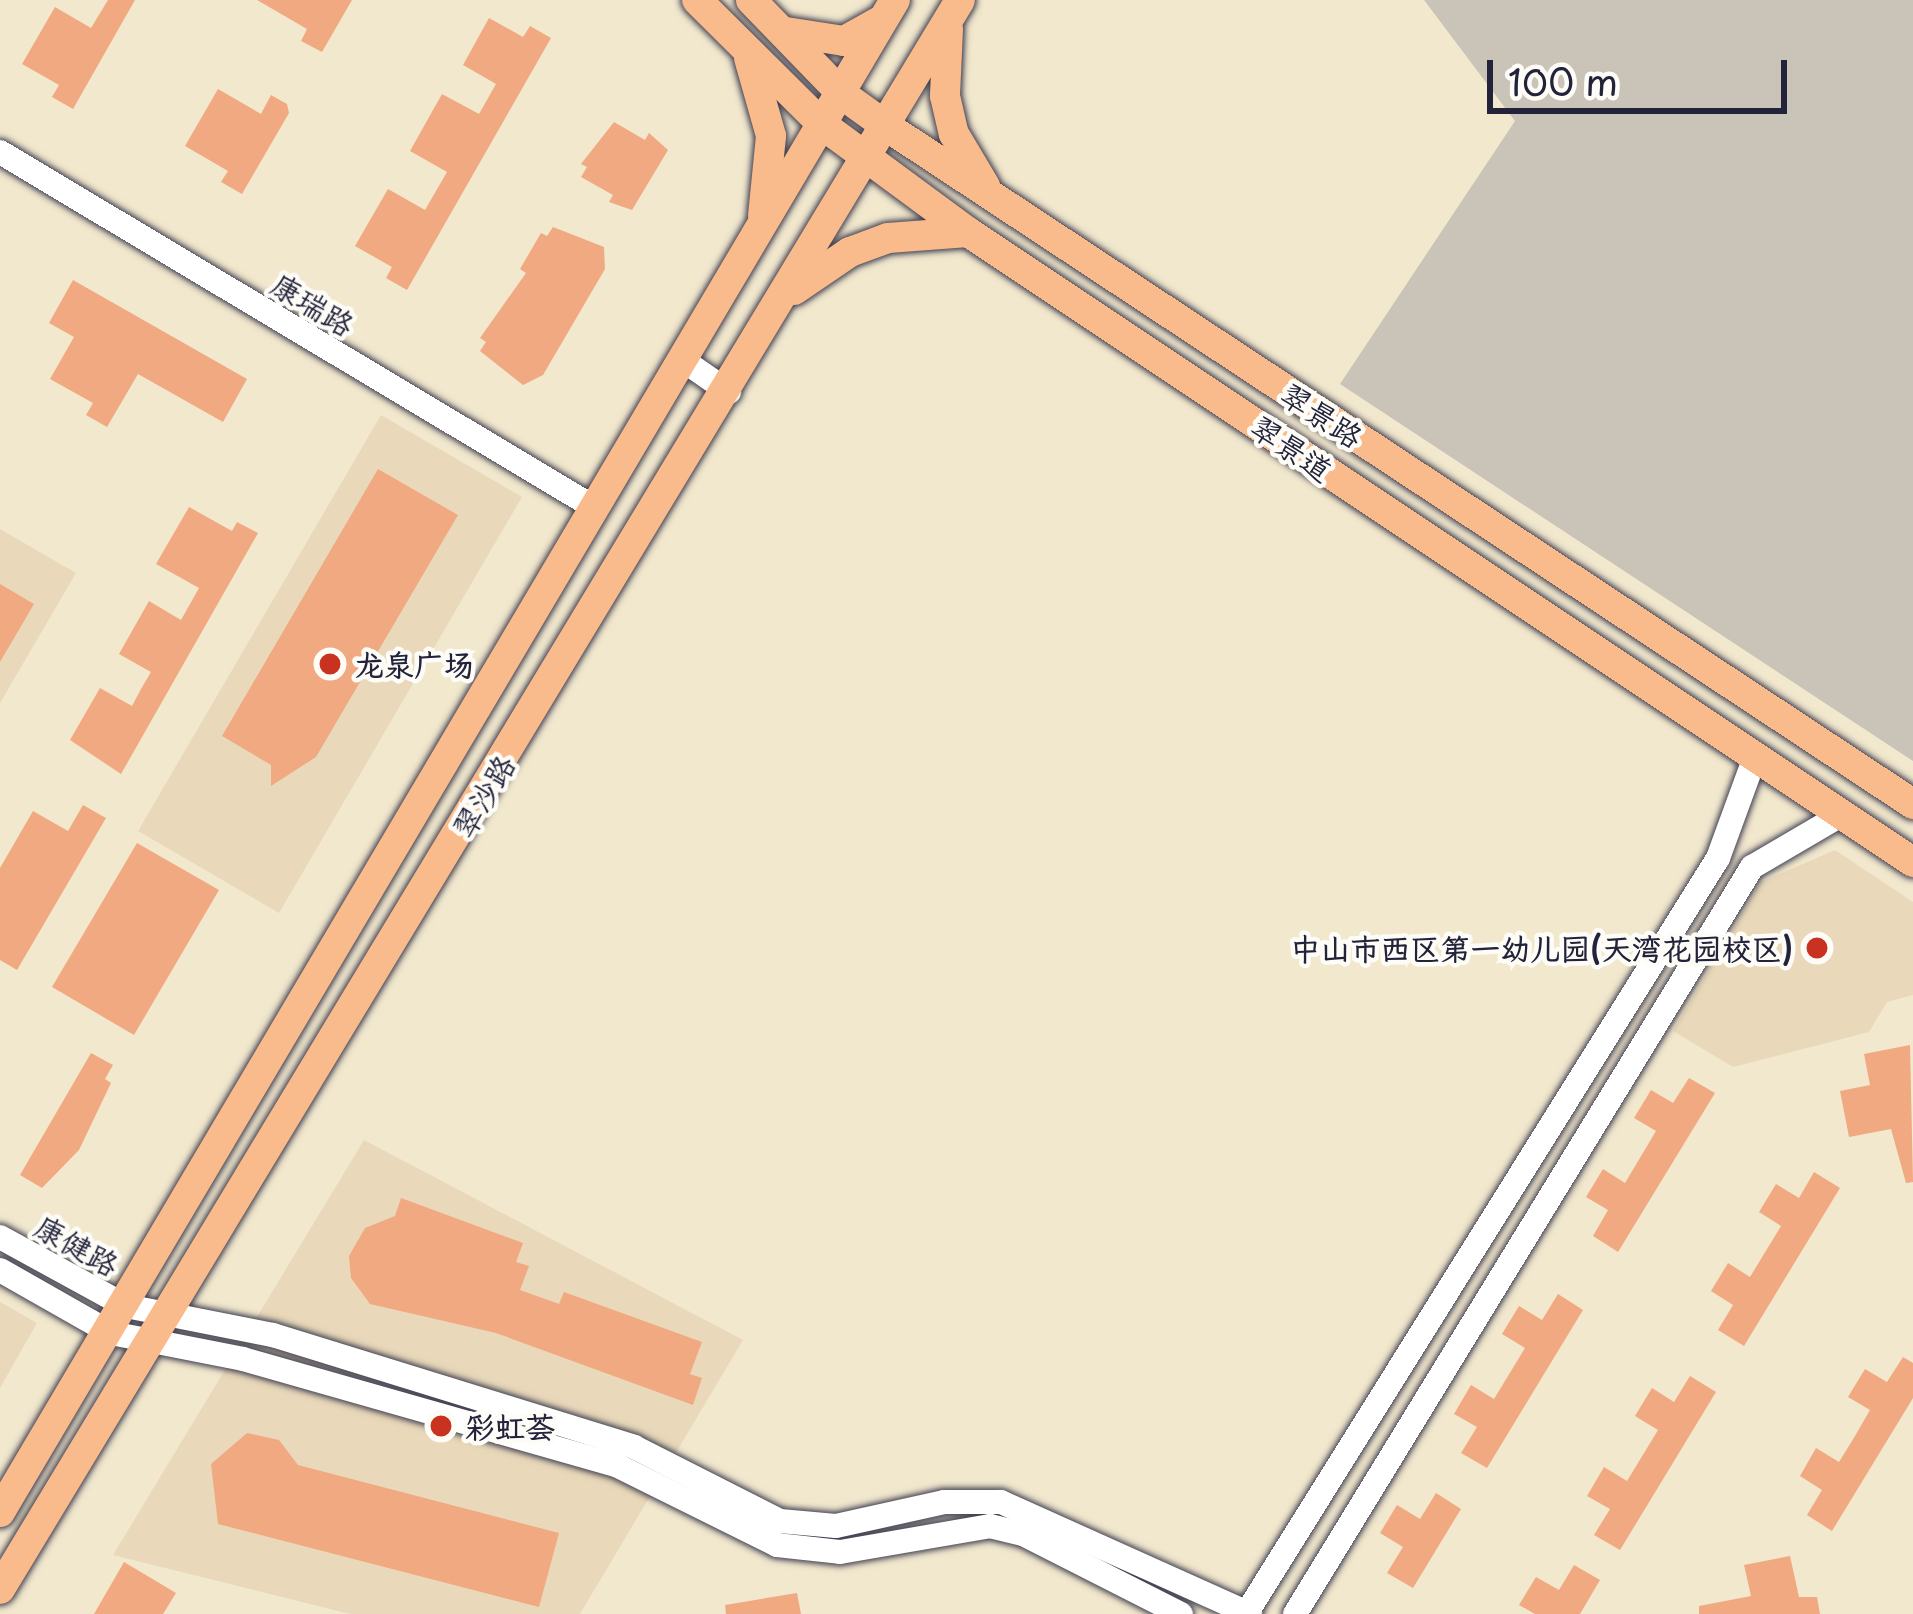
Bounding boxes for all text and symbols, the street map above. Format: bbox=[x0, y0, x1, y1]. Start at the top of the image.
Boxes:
scale bar bbox=[1493, 36, 1793, 110]
text: 100 m bbox=[1508, 54, 1618, 108]
street label: 康瑞路 bbox=[265, 265, 361, 343]
street label: 翠景路 bbox=[1274, 375, 1370, 455]
street label: 翠景道 bbox=[1245, 408, 1339, 488]
place label: 龙泉广场 bbox=[354, 646, 474, 682]
marker: 龙泉广场 bbox=[317, 651, 343, 677]
street label: 翠沙路 bbox=[444, 748, 522, 844]
place label: 中山市西区第一幼儿园(天湾花园校区) bbox=[1290, 930, 1793, 966]
marker: 中山市西区第一幼儿园(天湾花园校区) bbox=[1804, 935, 1830, 961]
street label: 康健路 bbox=[29, 1207, 125, 1283]
place label: 彩虹荟 bbox=[465, 1408, 555, 1444]
marker: 彩虹荟 bbox=[428, 1413, 454, 1439]

